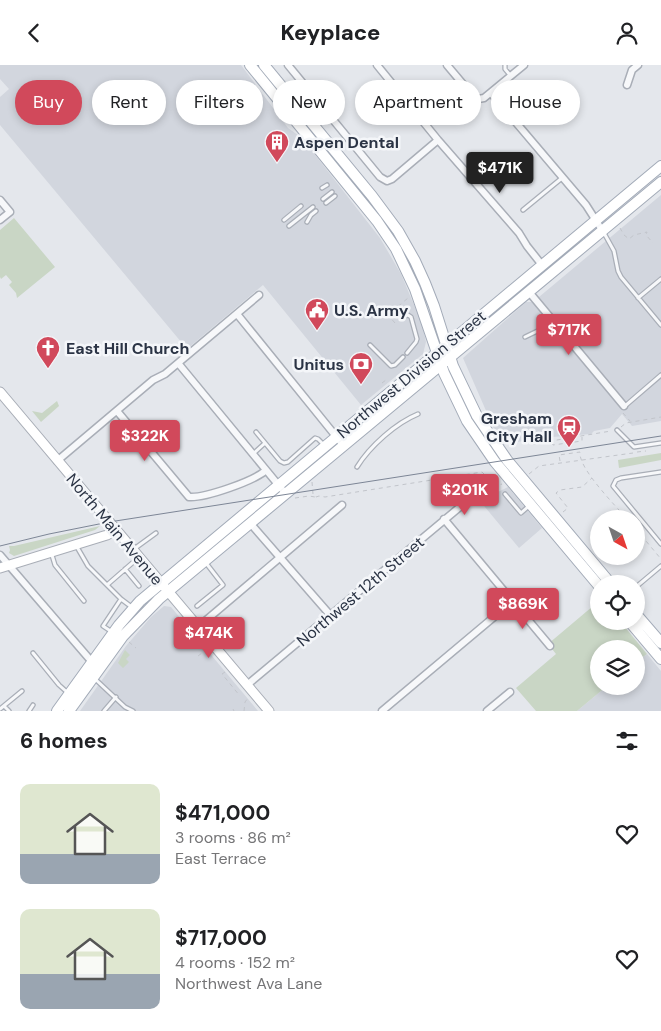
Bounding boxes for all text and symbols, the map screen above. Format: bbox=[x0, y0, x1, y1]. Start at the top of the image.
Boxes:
text: Keyplace bbox=[281, 18, 380, 47]
icon: back bbox=[20, 19, 48, 47]
icon: person bbox=[613, 19, 641, 47]
chip: Buy bbox=[15, 80, 82, 125]
chip: Rent bbox=[92, 80, 166, 125]
chip: Filters bbox=[176, 80, 263, 125]
chip: New bbox=[273, 80, 345, 125]
chip: Apartment bbox=[355, 80, 481, 125]
chip: House bbox=[491, 80, 580, 125]
building icon: Aspen Dental bbox=[264, 129, 290, 163]
place label: Aspen Dental bbox=[294, 132, 399, 153]
pin: $471K bbox=[465, 151, 535, 194]
text: $471K bbox=[477, 157, 523, 178]
public building icon: U.S. Army bbox=[304, 297, 330, 331]
place label: U.S. Army bbox=[334, 300, 409, 321]
street label: Northwest Division Street bbox=[332, 306, 490, 443]
pin: $717K bbox=[534, 313, 604, 356]
text: $717K bbox=[547, 319, 591, 340]
church icon: East Hill Church bbox=[35, 335, 61, 369]
place label: East Hill Church bbox=[66, 338, 189, 359]
bank icon: Unitus bbox=[348, 351, 374, 385]
place label: Unitus bbox=[293, 354, 344, 375]
place label: Gresham City Hall bbox=[481, 408, 552, 447]
station icon: Gresham City Hall bbox=[556, 414, 582, 448]
pin: $322K bbox=[110, 419, 180, 462]
text: $322K bbox=[121, 425, 169, 446]
street label: North Main Avenue bbox=[62, 469, 168, 590]
pin: $201K bbox=[430, 473, 500, 516]
text: $201K bbox=[442, 479, 488, 500]
north arrow bbox=[590, 510, 645, 565]
map controls bbox=[590, 510, 645, 695]
street label: Northwest 12th Street bbox=[292, 532, 429, 651]
button: locate bbox=[590, 575, 645, 630]
pin: $869K bbox=[488, 587, 558, 630]
text: $869K bbox=[498, 593, 548, 614]
pin: $474K bbox=[174, 617, 244, 659]
text: $474K bbox=[185, 622, 233, 643]
button: layers bbox=[590, 640, 645, 695]
text: 6 homes bbox=[20, 727, 108, 755]
icon: filters bbox=[613, 727, 641, 755]
text: $471,000 bbox=[175, 799, 270, 827]
icon: home bbox=[60, 804, 120, 864]
icon: heart bbox=[613, 820, 641, 848]
text: 3 rooms · 86 m² bbox=[175, 827, 291, 848]
text: East Terrace bbox=[175, 848, 266, 869]
text: $717,000 bbox=[175, 924, 267, 952]
icon: home bbox=[60, 929, 120, 989]
icon: heart bbox=[613, 945, 641, 973]
text: 4 rooms · 152 m² bbox=[175, 952, 295, 973]
text: Northwest Ava Lane bbox=[175, 973, 322, 994]

